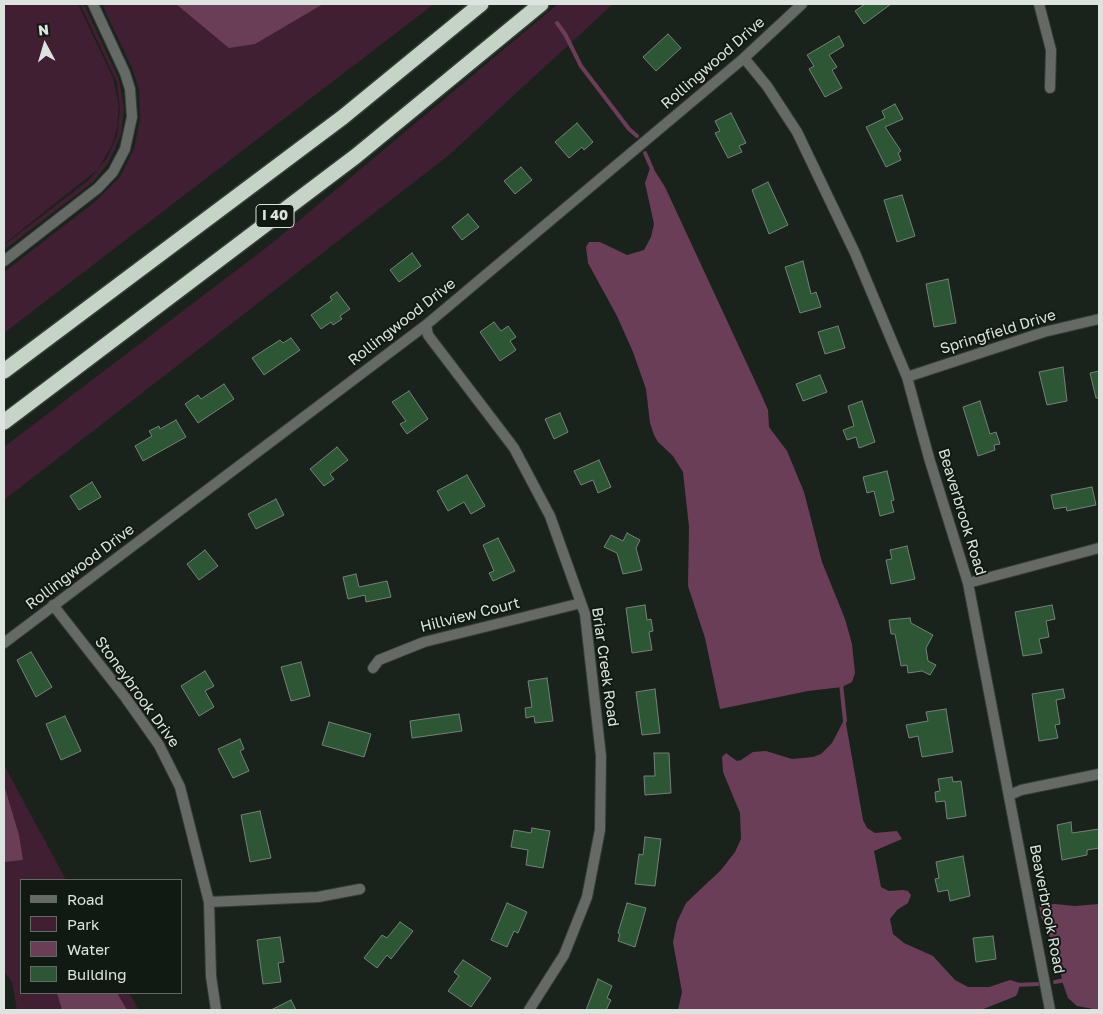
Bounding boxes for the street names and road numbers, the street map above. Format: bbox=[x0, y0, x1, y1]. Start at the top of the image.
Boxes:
street label: Rollingwood Drive bbox=[658, 13, 768, 113]
road number: I 40 bbox=[256, 205, 294, 228]
street label: Rollingwood Drive bbox=[345, 275, 459, 369]
street label: Springfield Drive bbox=[938, 306, 1058, 358]
street label: Beaverbrook Road bbox=[934, 447, 990, 577]
street label: Rollingwood Drive bbox=[22, 520, 138, 614]
street label: Hillview Court bbox=[418, 594, 522, 636]
street label: Briar Creek Road bbox=[588, 606, 622, 728]
street label: Stoneybrook Drive bbox=[91, 633, 183, 751]
street label: Beaverbrook Road bbox=[1026, 843, 1068, 975]

